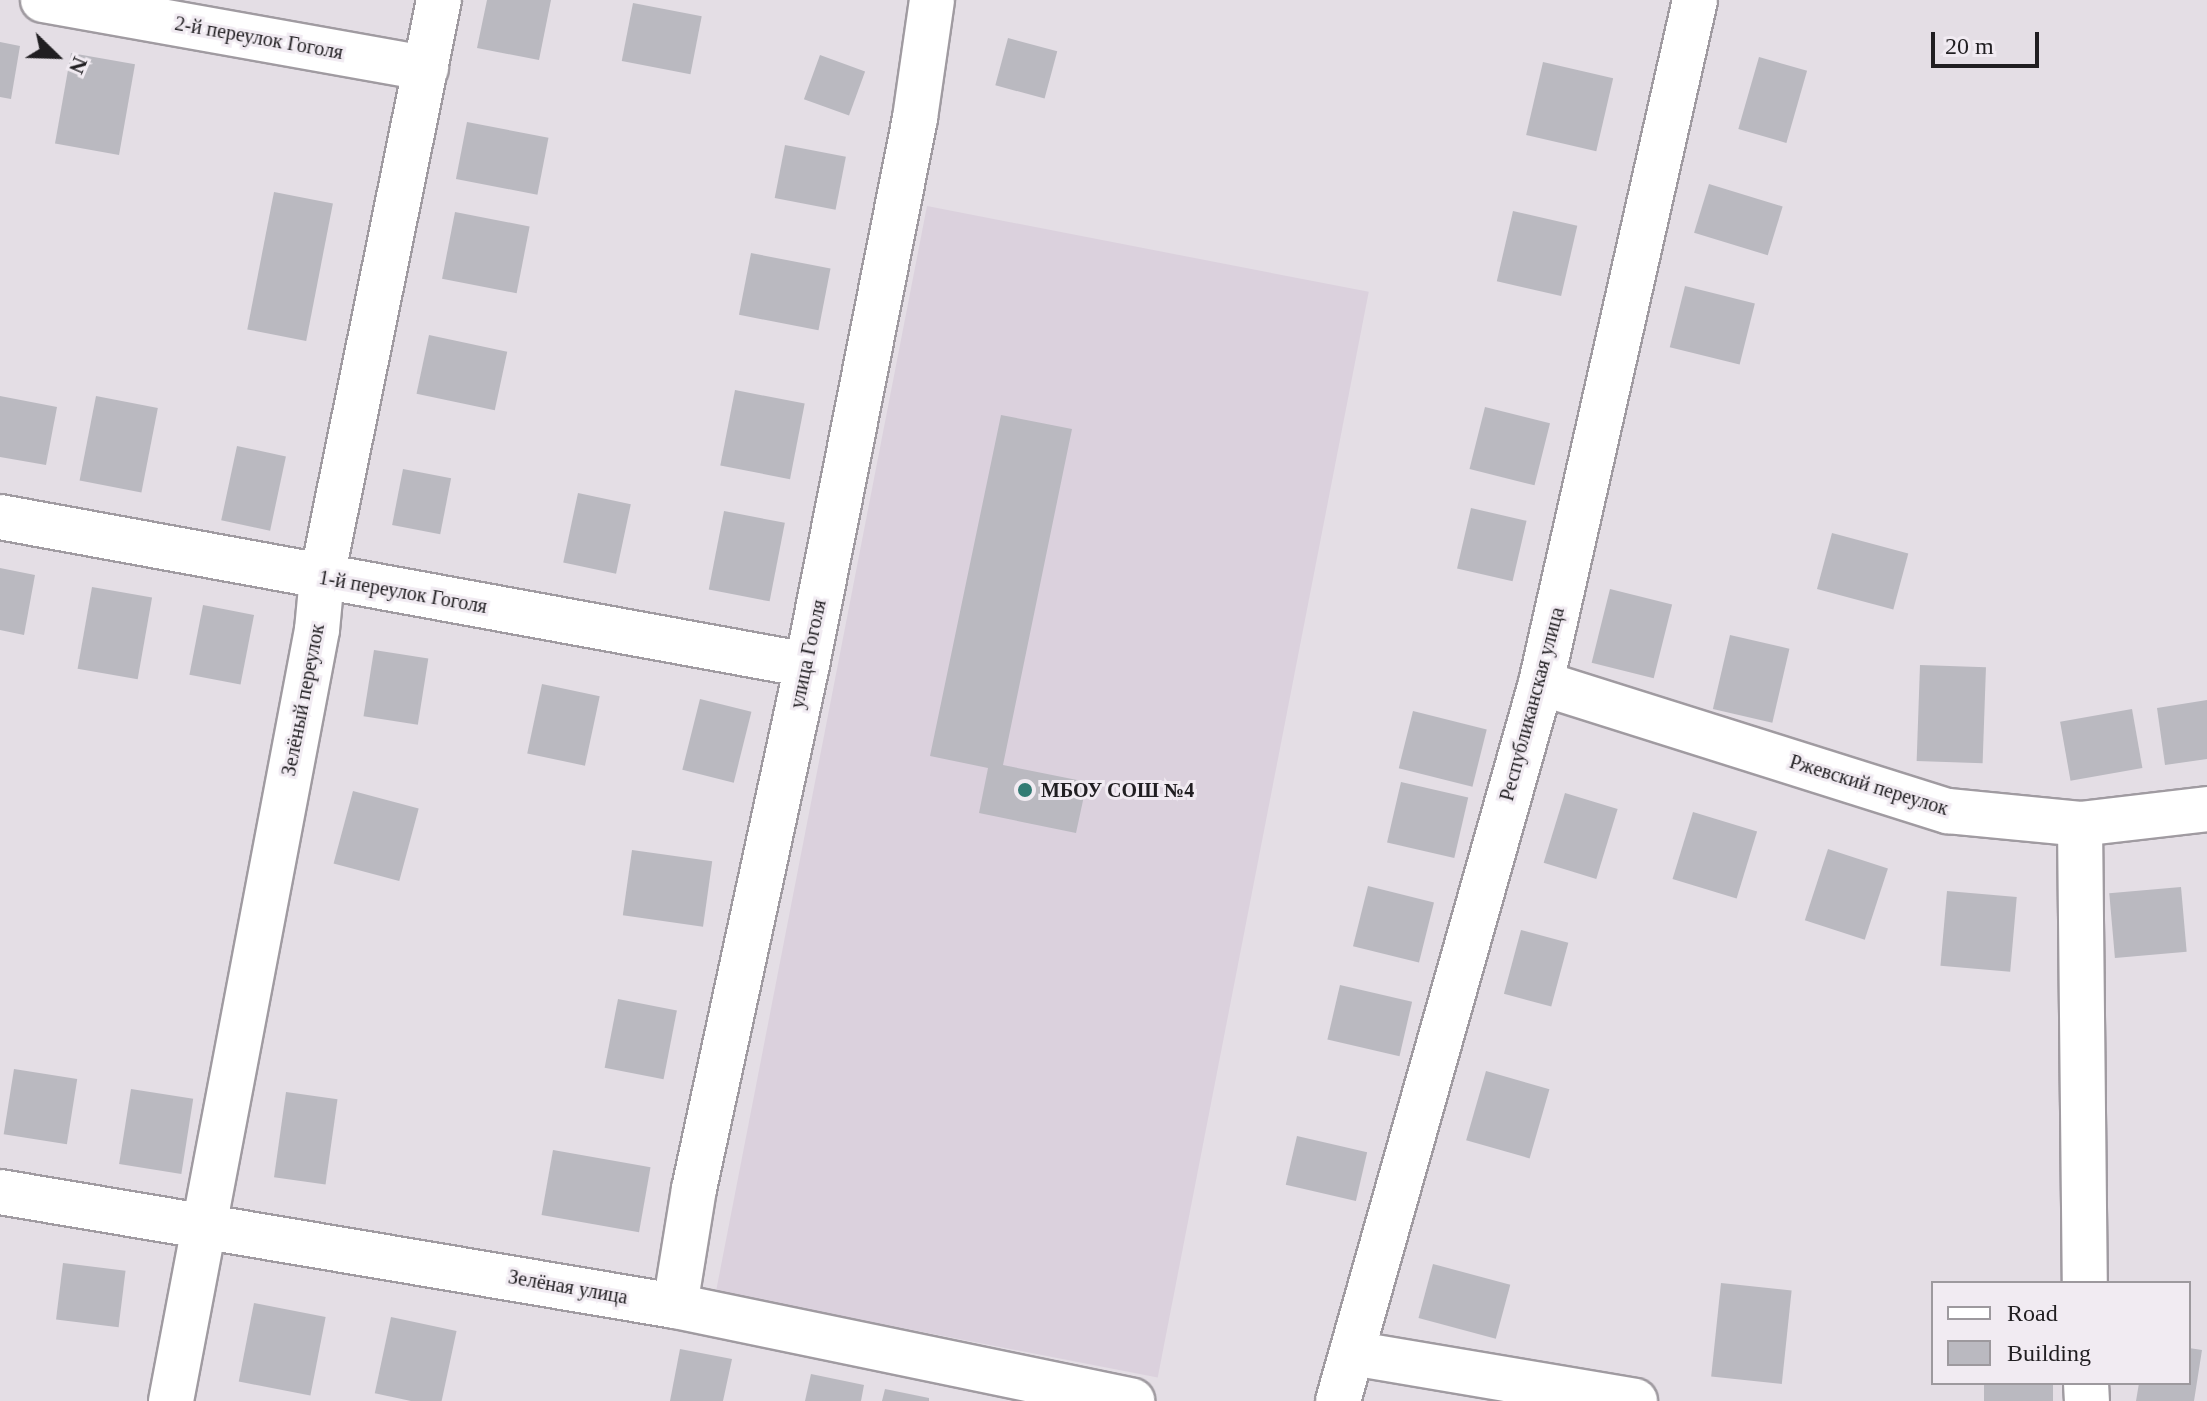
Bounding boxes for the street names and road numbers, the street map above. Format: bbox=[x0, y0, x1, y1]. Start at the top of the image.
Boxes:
street label: 2-й переулок Гоголя bbox=[173, 11, 345, 65]
street label: 1-й переулок Гоголя bbox=[317, 565, 489, 619]
street label: улица Гоголя bbox=[785, 597, 831, 711]
street label: Республиканская улица bbox=[1495, 604, 1569, 804]
street label: Зелёный переулок bbox=[276, 622, 330, 778]
street label: Ржевский переулок bbox=[1787, 749, 1951, 821]
street label: Зелёная улица bbox=[506, 1265, 630, 1309]

